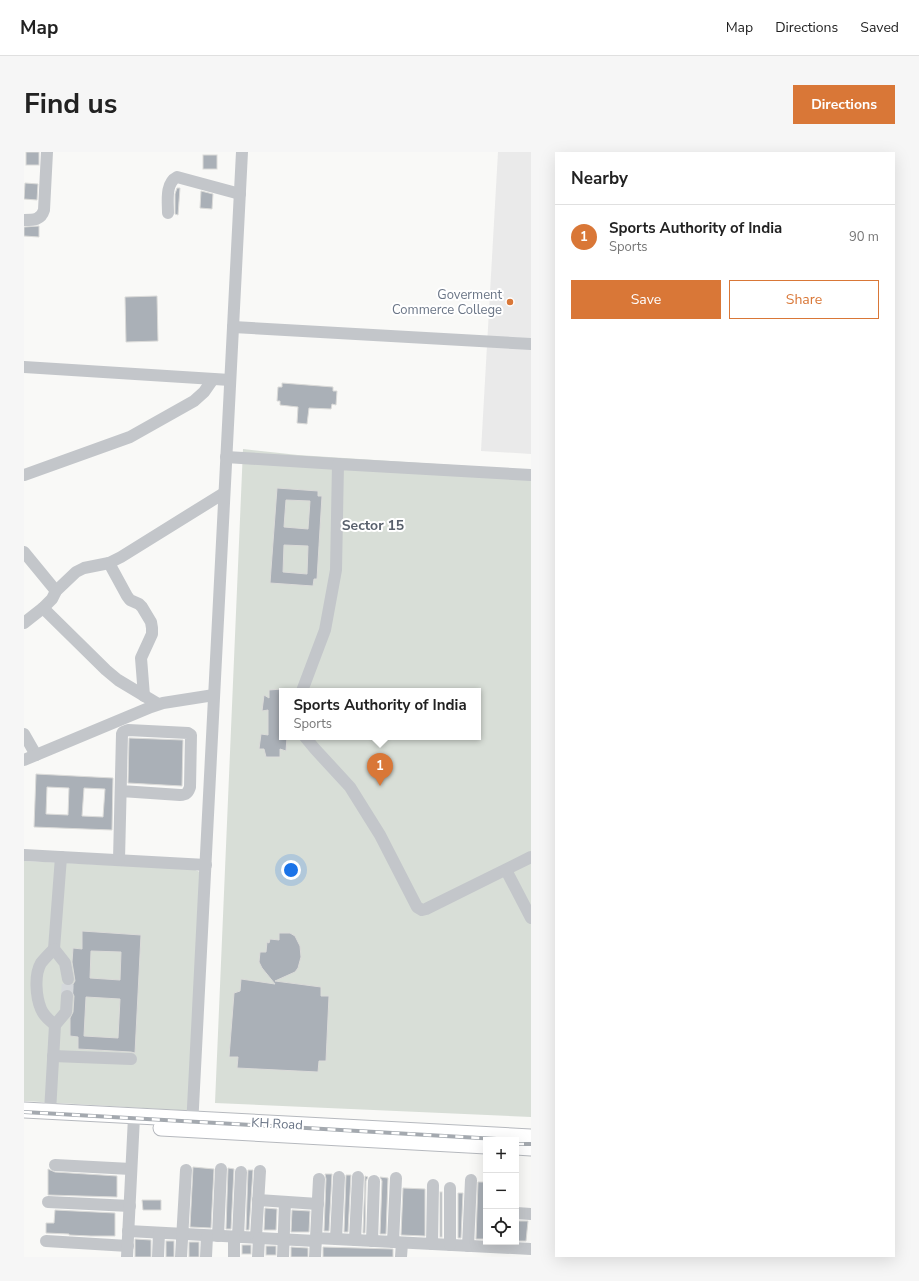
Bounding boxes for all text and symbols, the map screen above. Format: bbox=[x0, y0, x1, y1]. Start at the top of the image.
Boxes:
text: Map bbox=[20, 15, 58, 41]
text: Map bbox=[726, 18, 753, 37]
text: Directions bbox=[775, 18, 838, 37]
text: Saved bbox=[860, 18, 899, 37]
text: Find us bbox=[24, 85, 118, 123]
button: Directions bbox=[793, 85, 895, 124]
text: Nearby bbox=[571, 167, 628, 190]
text: Sports Authority of India bbox=[609, 218, 782, 238]
text: 1 bbox=[580, 228, 588, 246]
text: 90 m bbox=[849, 228, 879, 246]
text: Sports bbox=[609, 238, 648, 256]
button: Save bbox=[571, 280, 721, 319]
button: Share bbox=[729, 280, 879, 319]
place label: Goverment Commerce College bbox=[392, 286, 502, 319]
marker: Goverment Commerce College bbox=[505, 297, 515, 307]
district label: Sector 15 bbox=[342, 516, 404, 535]
popup bbox=[279, 688, 481, 740]
text: Sports Authority of India bbox=[293, 695, 467, 715]
text: Sports bbox=[293, 715, 332, 733]
pin: 1 bbox=[367, 753, 393, 786]
your location bbox=[281, 860, 301, 880]
street label: KH Road bbox=[251, 1114, 303, 1134]
map controls bbox=[483, 1137, 519, 1245]
button: + bbox=[483, 1137, 519, 1173]
button: − bbox=[483, 1173, 519, 1209]
button: locate bbox=[483, 1209, 519, 1245]

